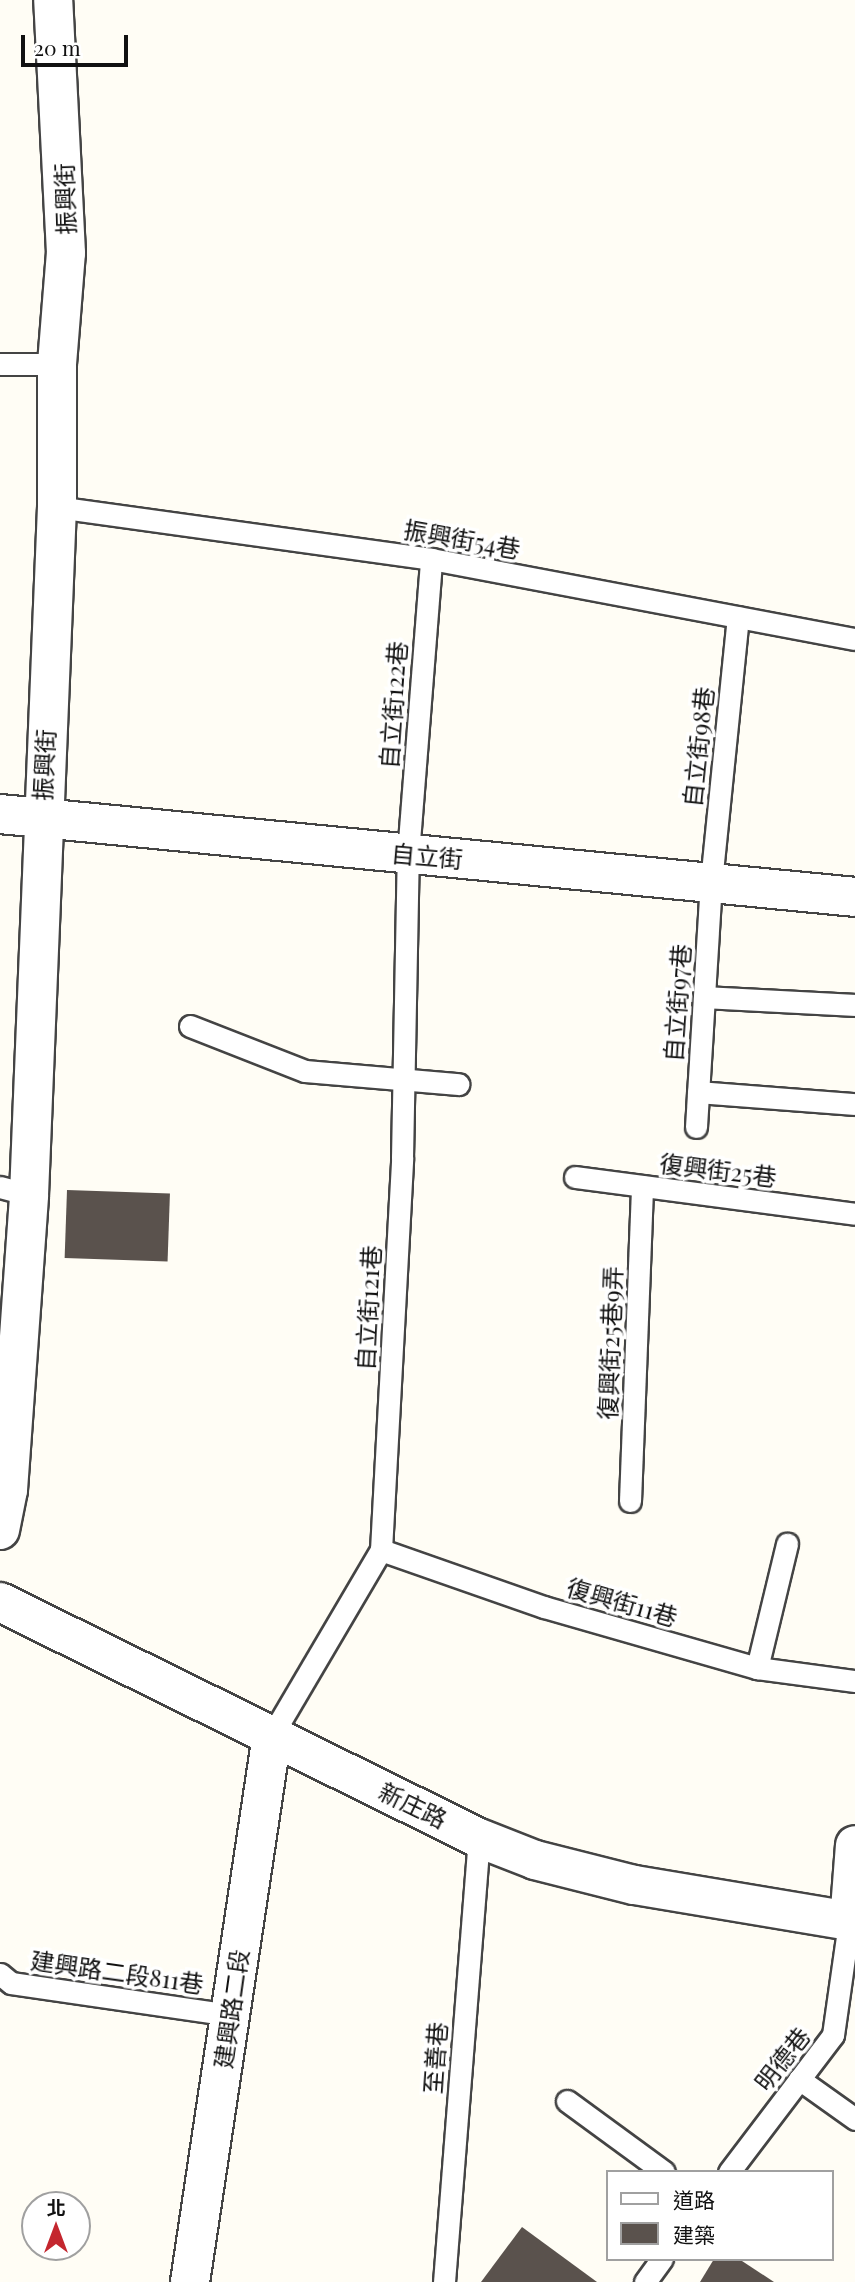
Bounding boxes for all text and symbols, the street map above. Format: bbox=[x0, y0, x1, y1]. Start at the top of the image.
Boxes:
scale bar bbox=[24, 21, 131, 65]
text: 20 m bbox=[34, 33, 81, 61]
street label: 振興街 bbox=[49, 163, 81, 235]
street label: 振興街54巷 bbox=[401, 515, 523, 563]
street label: 自立街122巷 bbox=[374, 640, 412, 770]
street label: 自立街98巷 bbox=[677, 685, 719, 809]
street label: 振興街 bbox=[28, 728, 60, 802]
street label: 自立街 bbox=[390, 839, 464, 873]
street label: 自立街97巷 bbox=[659, 943, 695, 1063]
street label: 復興街25巷 bbox=[658, 1149, 778, 1191]
street label: 自立街121巷 bbox=[350, 1245, 386, 1371]
street label: 復興街25巷9弄 bbox=[593, 1266, 627, 1420]
street label: 復興街11巷 bbox=[563, 1572, 681, 1632]
street label: 新庄路 bbox=[374, 1776, 452, 1834]
street label: 建興路二段811巷 bbox=[29, 1946, 205, 1998]
street label: 建興路二段 bbox=[208, 1948, 254, 2070]
street label: 至善巷 bbox=[418, 2021, 452, 2095]
street label: 明德巷 bbox=[748, 2022, 816, 2096]
legend bbox=[606, 2170, 834, 2261]
text: 道路 bbox=[673, 2185, 715, 2213]
north arrow bbox=[21, 2191, 91, 2261]
text: 北 bbox=[46, 2194, 66, 2220]
text: 建築 bbox=[673, 2220, 715, 2248]

